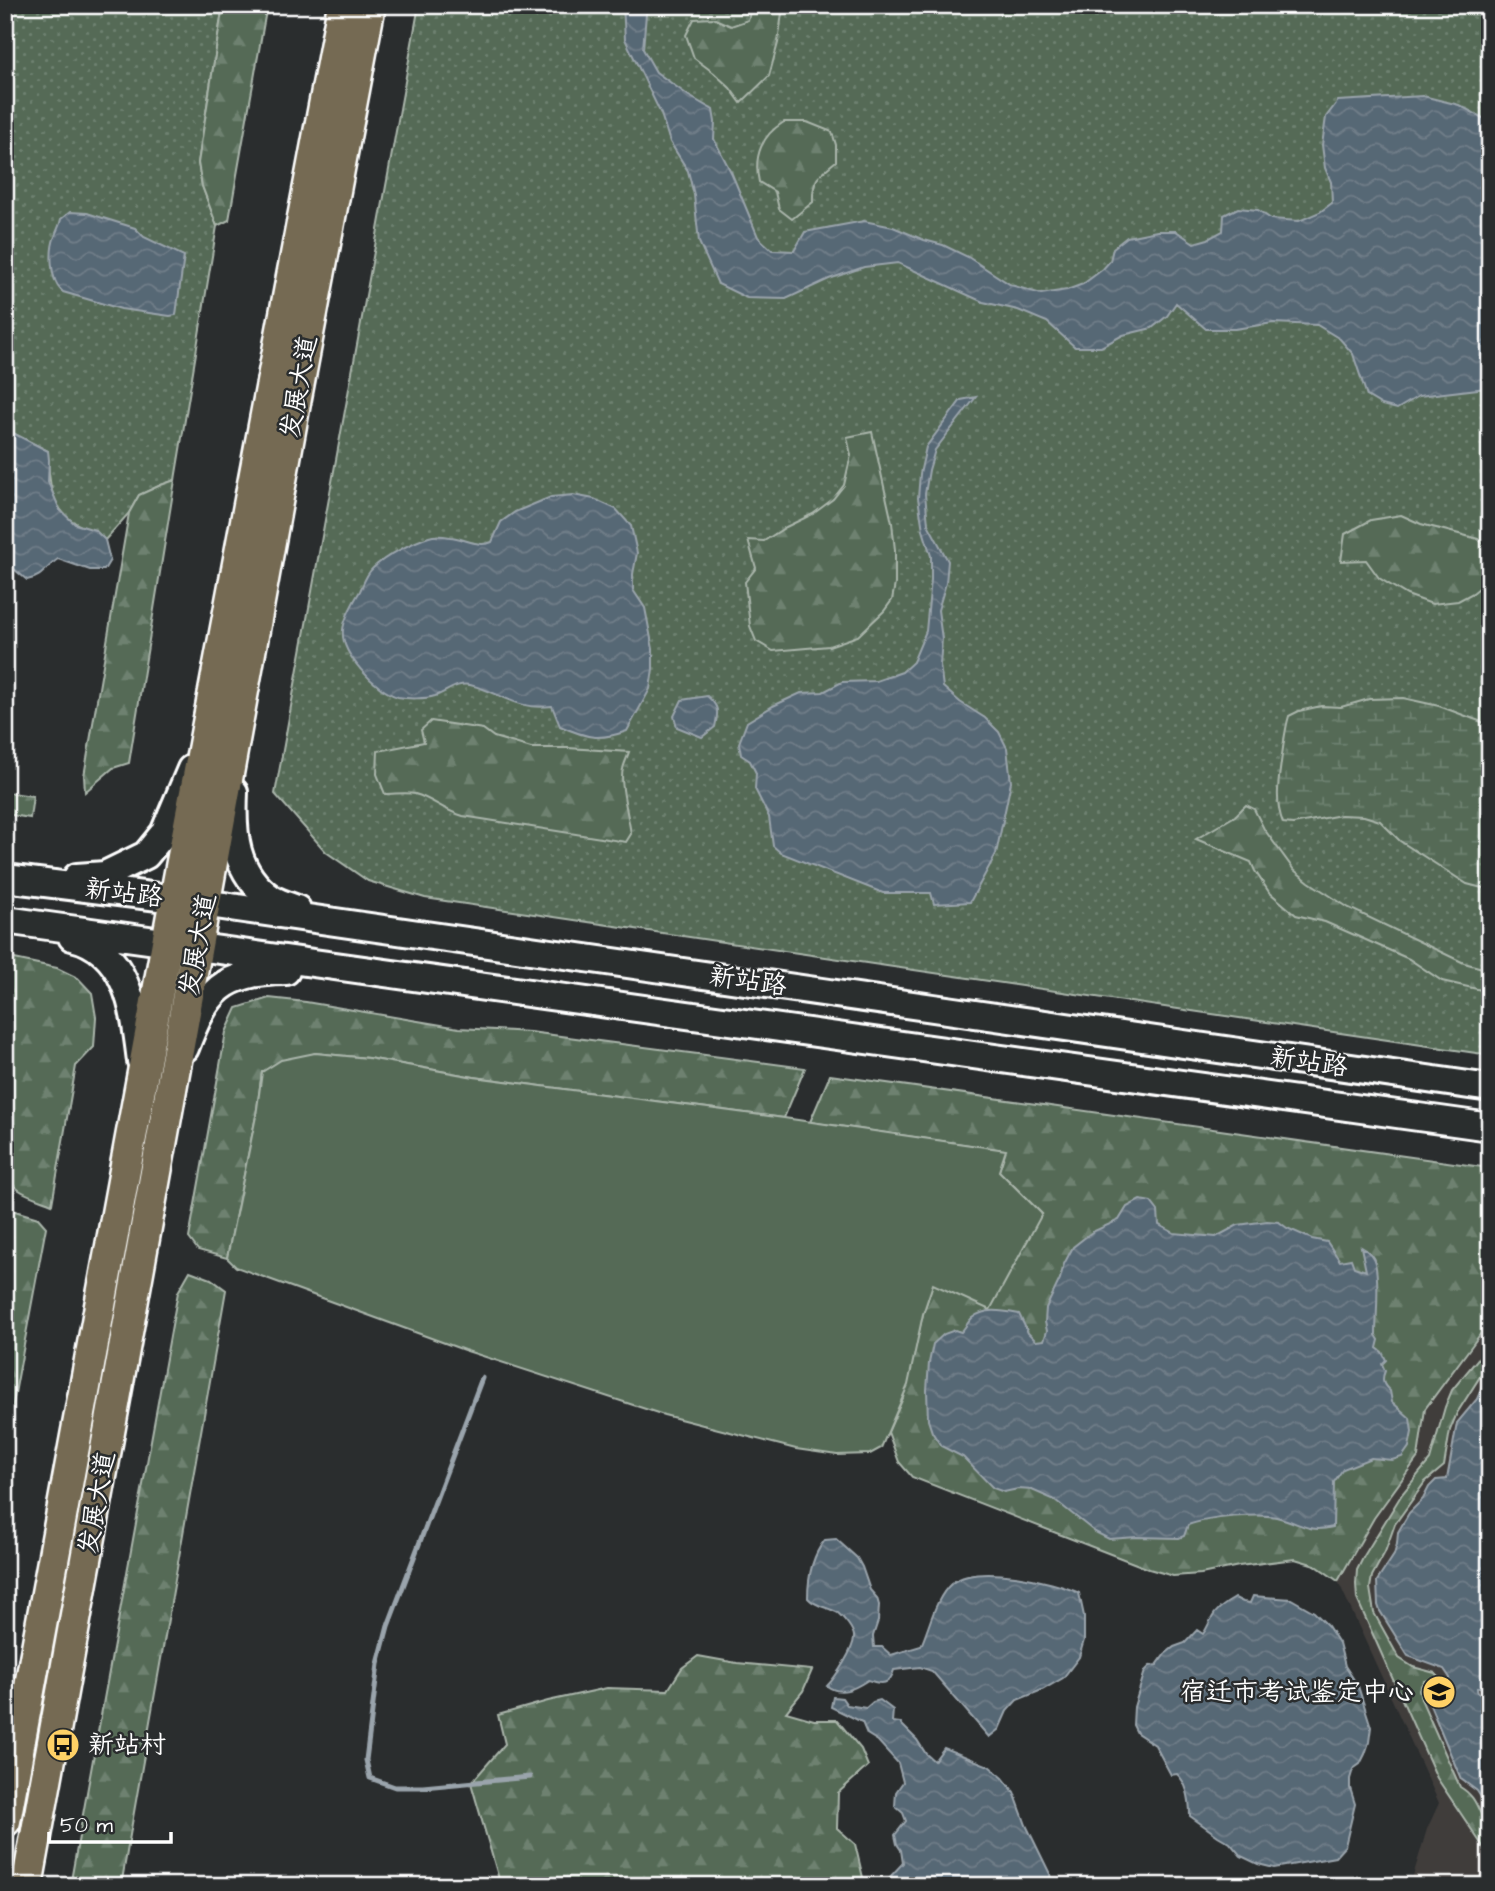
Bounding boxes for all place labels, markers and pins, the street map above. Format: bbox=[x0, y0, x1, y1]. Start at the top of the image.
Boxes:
school or university icon: 宿迁市考试鉴定中心 bbox=[1420, 1673, 1458, 1711]
place label: 宿迁市考试鉴定中心 bbox=[1180, 1674, 1414, 1710]
bus stop icon: 新站村 bbox=[44, 1726, 82, 1764]
place label: 新站村 bbox=[88, 1727, 166, 1763]

